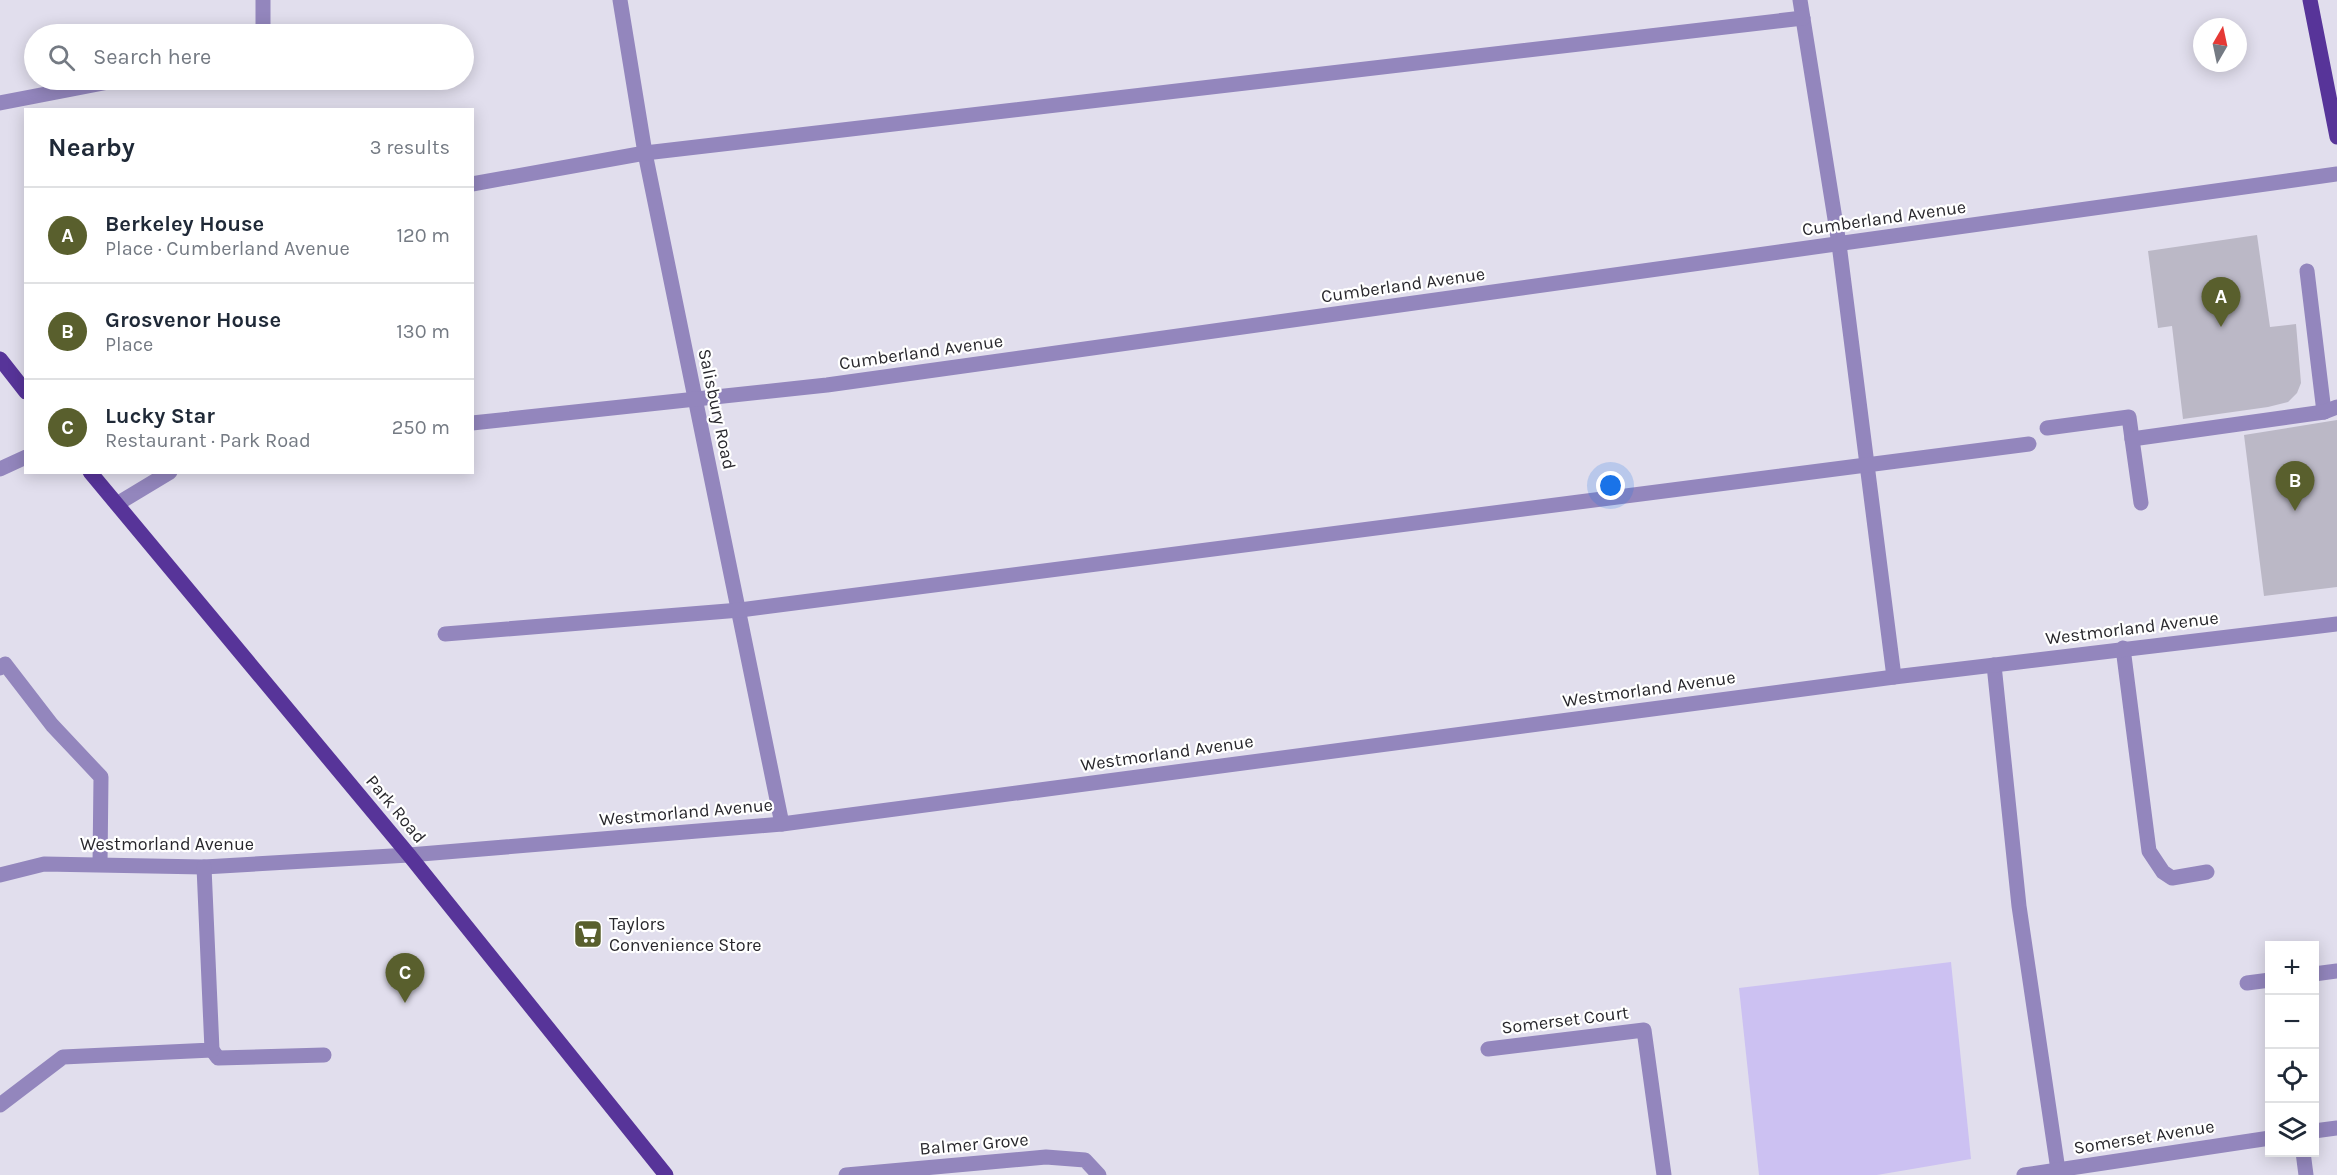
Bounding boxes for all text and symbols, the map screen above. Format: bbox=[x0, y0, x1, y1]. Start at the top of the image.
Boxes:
north arrow bbox=[2193, 18, 2247, 72]
search box bbox=[24, 24, 474, 90]
icon: search bbox=[45, 41, 78, 74]
text: Search here bbox=[93, 44, 211, 70]
text: Nearby bbox=[48, 132, 135, 163]
text: 3 results bbox=[370, 136, 450, 159]
street label: Cumberland Avenue bbox=[1801, 196, 1967, 240]
text: Berkeley House bbox=[105, 211, 264, 237]
text: A bbox=[61, 224, 74, 247]
text: 120 m bbox=[396, 224, 450, 247]
text: Place · Cumberland Avenue bbox=[105, 237, 350, 260]
street label: Cumberland Avenue bbox=[1320, 263, 1486, 307]
pin: A bbox=[2202, 278, 2240, 327]
text: Grosvenor House bbox=[105, 307, 281, 333]
text: B bbox=[61, 320, 74, 343]
text: 130 m bbox=[396, 320, 450, 343]
street label: Cumberland Avenue bbox=[838, 330, 1004, 374]
text: Place bbox=[105, 333, 153, 356]
street label: Salisbury Road bbox=[693, 347, 741, 471]
text: Lucky Star bbox=[105, 403, 215, 429]
text: C bbox=[61, 416, 74, 439]
text: 250 m bbox=[392, 416, 450, 439]
text: Restaurant · Park Road bbox=[105, 429, 311, 452]
pin: B bbox=[2276, 462, 2314, 511]
your location bbox=[1596, 471, 1625, 500]
street label: Westmorland Avenue bbox=[2044, 606, 2220, 650]
street label: Westmorland Avenue bbox=[1561, 666, 1737, 712]
street label: Westmorland Avenue bbox=[1079, 730, 1255, 776]
street label: Park Road bbox=[361, 770, 431, 848]
street label: Westmorland Avenue bbox=[598, 793, 774, 831]
street label: Westmorland Avenue bbox=[80, 833, 254, 855]
place label: Taylors Convenience Store bbox=[609, 913, 761, 956]
supermarket icon: Taylors Convenience Store bbox=[572, 918, 604, 950]
map controls bbox=[2265, 941, 2319, 1157]
button: + bbox=[2265, 941, 2319, 995]
pin: C bbox=[386, 954, 424, 1003]
button: − bbox=[2265, 995, 2319, 1049]
street label: Somerset Court bbox=[1500, 1001, 1630, 1039]
button: locate bbox=[2265, 1049, 2319, 1103]
button: layers bbox=[2265, 1103, 2319, 1157]
street label: Somerset Avenue bbox=[2072, 1115, 2216, 1159]
street label: Balmer Grove bbox=[919, 1128, 1029, 1160]

